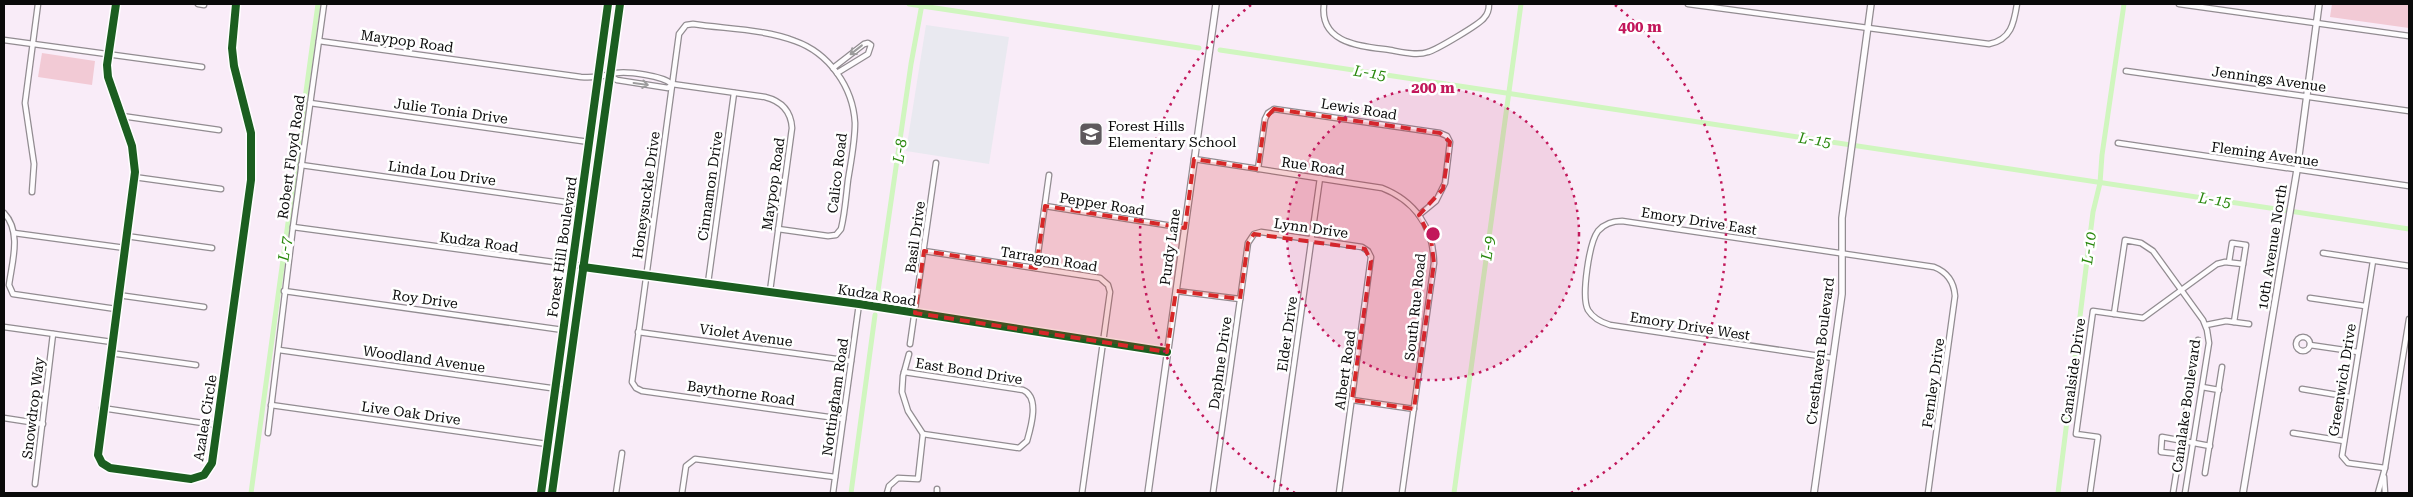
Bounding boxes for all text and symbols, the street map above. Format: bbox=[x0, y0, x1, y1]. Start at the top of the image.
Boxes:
text: 400 m bbox=[1618, 18, 1662, 36]
street label: Maypop Road bbox=[359, 27, 455, 55]
one-way arrow bbox=[850, 45, 863, 56]
water label: L-15 bbox=[1351, 61, 1388, 84]
street label: Jennings Avenue bbox=[2211, 63, 2327, 95]
one-way arrow bbox=[633, 79, 649, 89]
text: 200 m bbox=[1411, 79, 1455, 97]
street label: Robert Floyd Road bbox=[274, 94, 308, 220]
street label: Julie Tonia Drive bbox=[393, 95, 509, 127]
street label: Lewis Road bbox=[1320, 95, 1398, 123]
place label: Forest Hills Elementary School bbox=[1108, 118, 1237, 150]
school or university icon: Forest Hills Elementary School bbox=[1078, 121, 1104, 147]
water label: L-15 bbox=[1796, 128, 1833, 151]
street label: Honeysuckle Drive bbox=[629, 130, 663, 260]
street label: Cinnamon Drive bbox=[694, 130, 726, 242]
street label: Calico Road bbox=[824, 132, 850, 214]
street label: Maypop Road bbox=[759, 136, 787, 232]
water label: L-8 bbox=[889, 138, 911, 165]
street label: Fleming Avenue bbox=[2210, 139, 2320, 170]
street label: Rue Road bbox=[1280, 154, 1346, 178]
street label: Linda Lou Drive bbox=[387, 158, 497, 189]
street label: Forest Hill Boulevard bbox=[544, 176, 580, 318]
street label: 10th Avenue North bbox=[2254, 183, 2290, 311]
water label: L-15 bbox=[2196, 188, 2233, 211]
street label: Pepper Road bbox=[1058, 189, 1146, 219]
street label: Basil Drive bbox=[902, 200, 928, 274]
street label: Emory Drive East bbox=[1640, 204, 1758, 238]
street label: Purdy Lane bbox=[1157, 207, 1183, 286]
street label: Lynn Drive bbox=[1273, 215, 1350, 241]
centre of rings bbox=[1424, 225, 1442, 243]
street label: Kudza Road bbox=[438, 229, 520, 255]
water label: L-10 bbox=[2078, 231, 2100, 266]
water label: L-7 bbox=[274, 235, 296, 263]
water label: L-9 bbox=[1477, 235, 1499, 262]
street label: Tarragon Road bbox=[999, 243, 1099, 275]
street label: South Rue Road bbox=[1401, 252, 1429, 361]
street label: Cresthaven Boulevard bbox=[1803, 276, 1837, 426]
street label: Kudza Road bbox=[836, 281, 918, 309]
street label: Roy Drive bbox=[391, 286, 459, 312]
street label: Elder Drive bbox=[1274, 295, 1300, 373]
street label: Emory Drive West bbox=[1629, 309, 1751, 343]
street label: Daphne Drive bbox=[1206, 315, 1234, 410]
street label: Canalside Drive bbox=[2058, 317, 2088, 425]
street label: Violet Avenue bbox=[698, 321, 794, 349]
street label: Greenwich Drive bbox=[2325, 322, 2359, 438]
street label: Albert Road bbox=[1331, 329, 1359, 411]
street label: Nottingham Road bbox=[819, 337, 851, 457]
street label: Fernley Drive bbox=[1919, 337, 1947, 429]
street label: Canalake Boulevard bbox=[2169, 338, 2203, 474]
street label: Woodland Avenue bbox=[362, 342, 487, 376]
street label: Snowdrop Way bbox=[19, 355, 47, 460]
street label: East Bond Drive bbox=[914, 355, 1024, 387]
street label: Azalea Circle bbox=[190, 373, 220, 462]
street label: Baythorne Road bbox=[686, 378, 796, 408]
street label: Live Oak Drive bbox=[360, 398, 462, 428]

